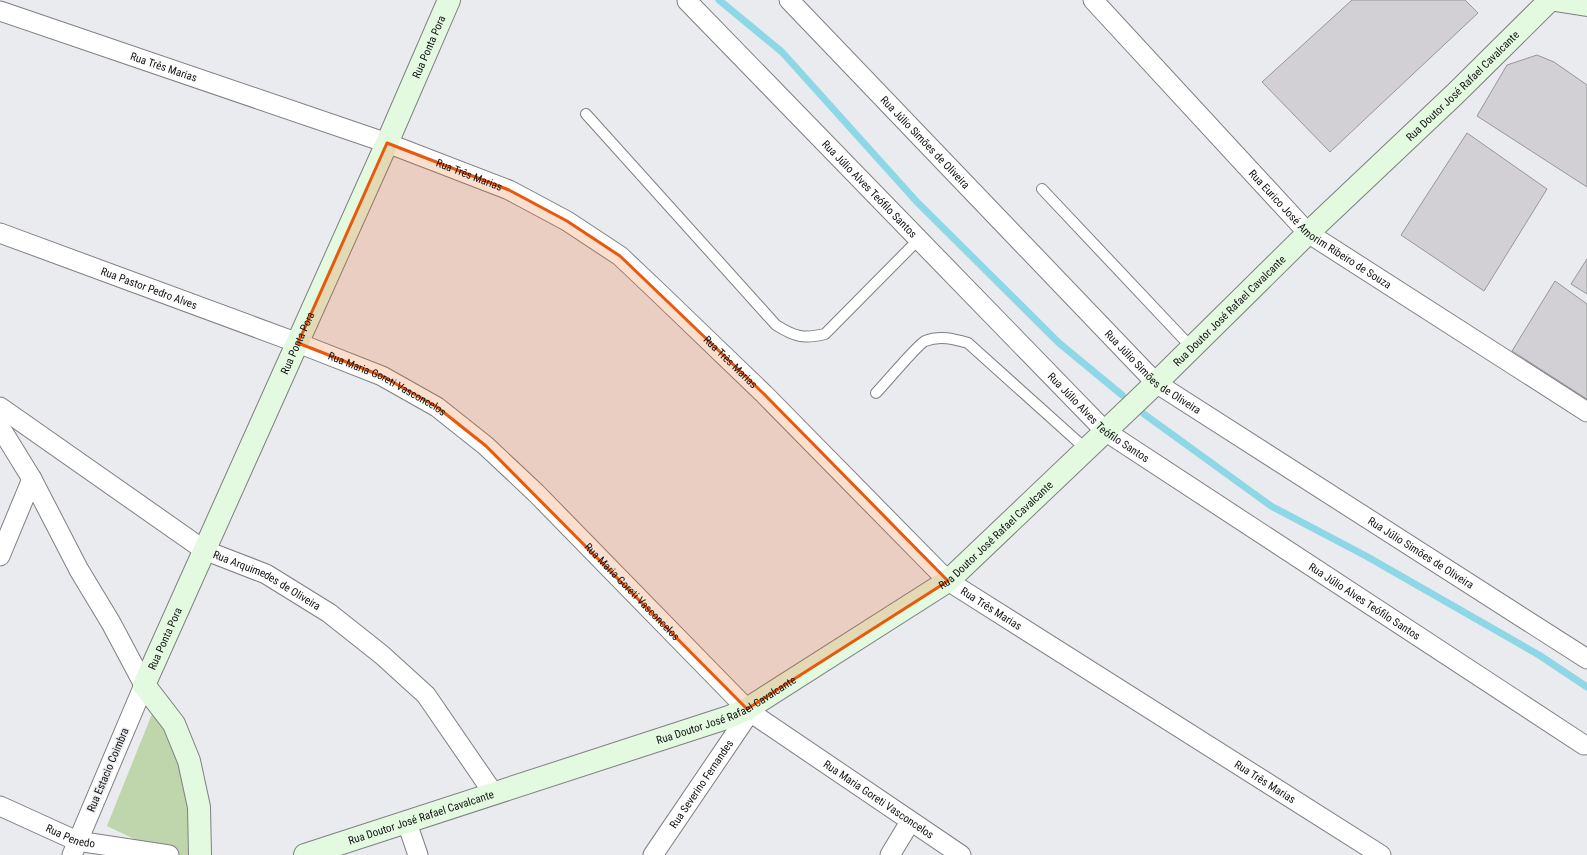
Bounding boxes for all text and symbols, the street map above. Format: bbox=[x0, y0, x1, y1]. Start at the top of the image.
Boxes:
street label: Rua Ponta Pora bbox=[409, 14, 448, 80]
street label: Rua Doutor José Rafael Cavalcante bbox=[1403, 28, 1522, 143]
street label: Rua Três Marias bbox=[129, 49, 199, 84]
street label: Rua Júlio Simões de Oliveira bbox=[878, 93, 973, 191]
street label: Rua Júlio Alves Teófilo Santos bbox=[819, 137, 920, 240]
street label: Rua Três Marias bbox=[434, 156, 504, 193]
street label: Rua Eurico José Amorim Ribeiro de Souza bbox=[1246, 167, 1394, 291]
street label: Rua Doutor José Rafael Cavalcante bbox=[1170, 253, 1288, 369]
street label: Rua Pastor Pedro Alves bbox=[99, 264, 199, 312]
street label: Rua Ponta Pora bbox=[278, 310, 317, 376]
street label: Rua Júlio Simões de Oliveira bbox=[1102, 327, 1203, 417]
street label: Rua Três Marias bbox=[701, 333, 760, 391]
street label: Rua Maria Goreti Vasconcelos bbox=[326, 349, 449, 418]
street label: Rua Júlio Alves Teófilo Santos bbox=[1045, 370, 1152, 465]
street label: Rua Doutor José Rafael Cavalcante bbox=[936, 478, 1056, 592]
street label: Rua Júlio Simões de Oliveira bbox=[1366, 514, 1476, 591]
street label: Rua Maria Goreti Vasconcelos bbox=[582, 540, 683, 643]
street label: Rua Arquimedes de Oliveira bbox=[211, 548, 323, 613]
street label: Rua Júlio Alves Teófilo Santos bbox=[1306, 560, 1423, 642]
street label: Rua Três Marias bbox=[958, 584, 1024, 633]
street label: Rua Ponta Pora bbox=[145, 605, 184, 672]
street label: Rua Doutor José Rafael Cavalcante bbox=[655, 673, 798, 747]
street label: Rua Estacio Coimbra bbox=[84, 726, 132, 814]
street label: Rua Severino Fernandes bbox=[667, 737, 736, 831]
street label: Rua Maria Goreti Vasconcelos bbox=[821, 757, 936, 841]
street label: Rua Três Marias bbox=[1232, 758, 1298, 806]
street label: Rua Doutor José Rafael Cavalcante bbox=[347, 787, 495, 847]
street label: Rua Penedo bbox=[44, 821, 96, 850]

